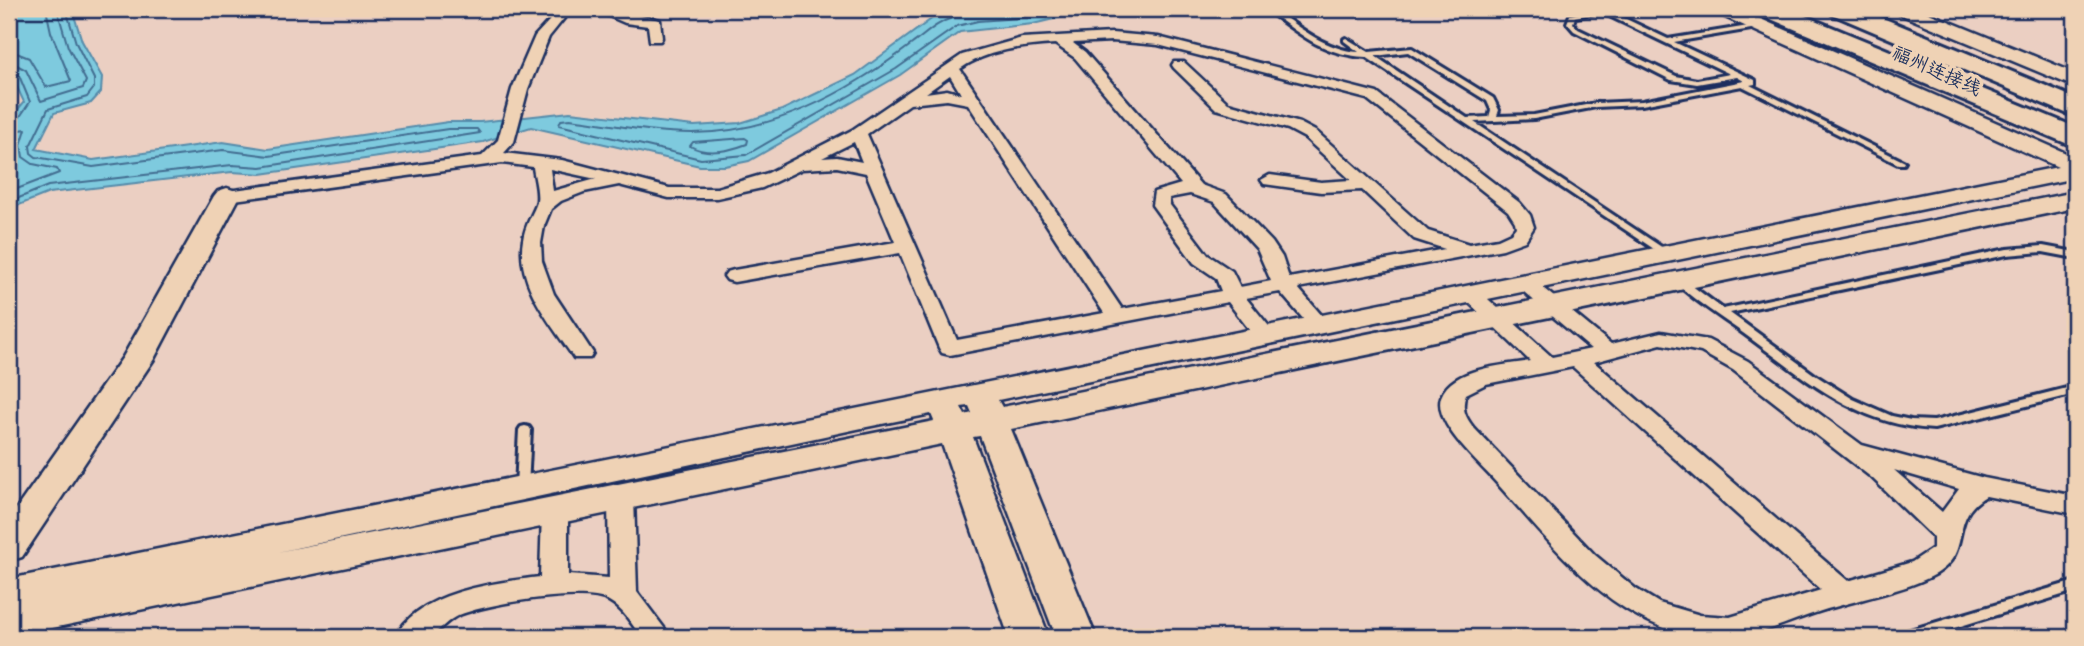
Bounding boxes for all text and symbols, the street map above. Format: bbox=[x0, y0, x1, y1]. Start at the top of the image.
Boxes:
street label: 福州连接线 bbox=[1889, 42, 1984, 100]

